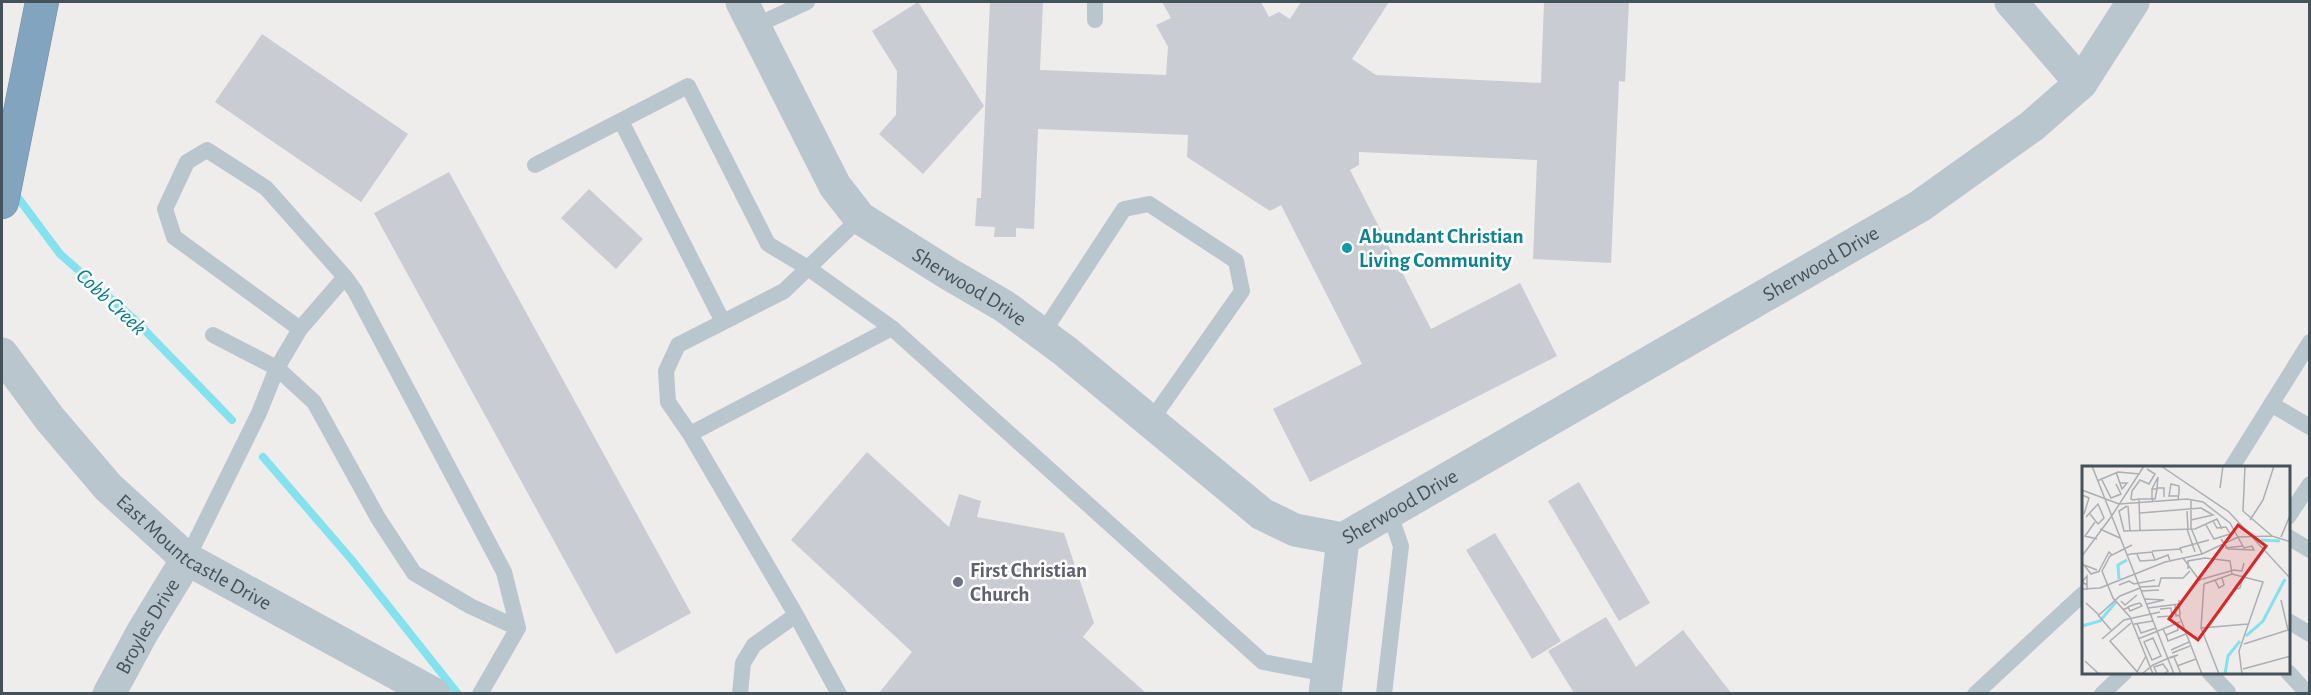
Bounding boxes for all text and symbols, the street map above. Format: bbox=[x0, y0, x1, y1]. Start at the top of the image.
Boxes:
street label: Sherwood Drive bbox=[1759, 222, 1882, 305]
place label: Abundant Christian Living Community bbox=[1359, 226, 1524, 271]
marker: Abundant Christian Living Community bbox=[1340, 241, 1354, 255]
street label: Sherwood Drive bbox=[909, 244, 1030, 330]
water label: Cobb Creek bbox=[72, 264, 151, 339]
street label: Sherwood Drive bbox=[1338, 465, 1461, 548]
inset map bbox=[2082, 466, 2290, 674]
street label: East Mountcastle Drive bbox=[112, 490, 275, 614]
place label: First Christian Church bbox=[970, 560, 1087, 605]
street label: Broyles Drive bbox=[112, 575, 184, 678]
marker: First Christian Church bbox=[951, 575, 965, 589]

